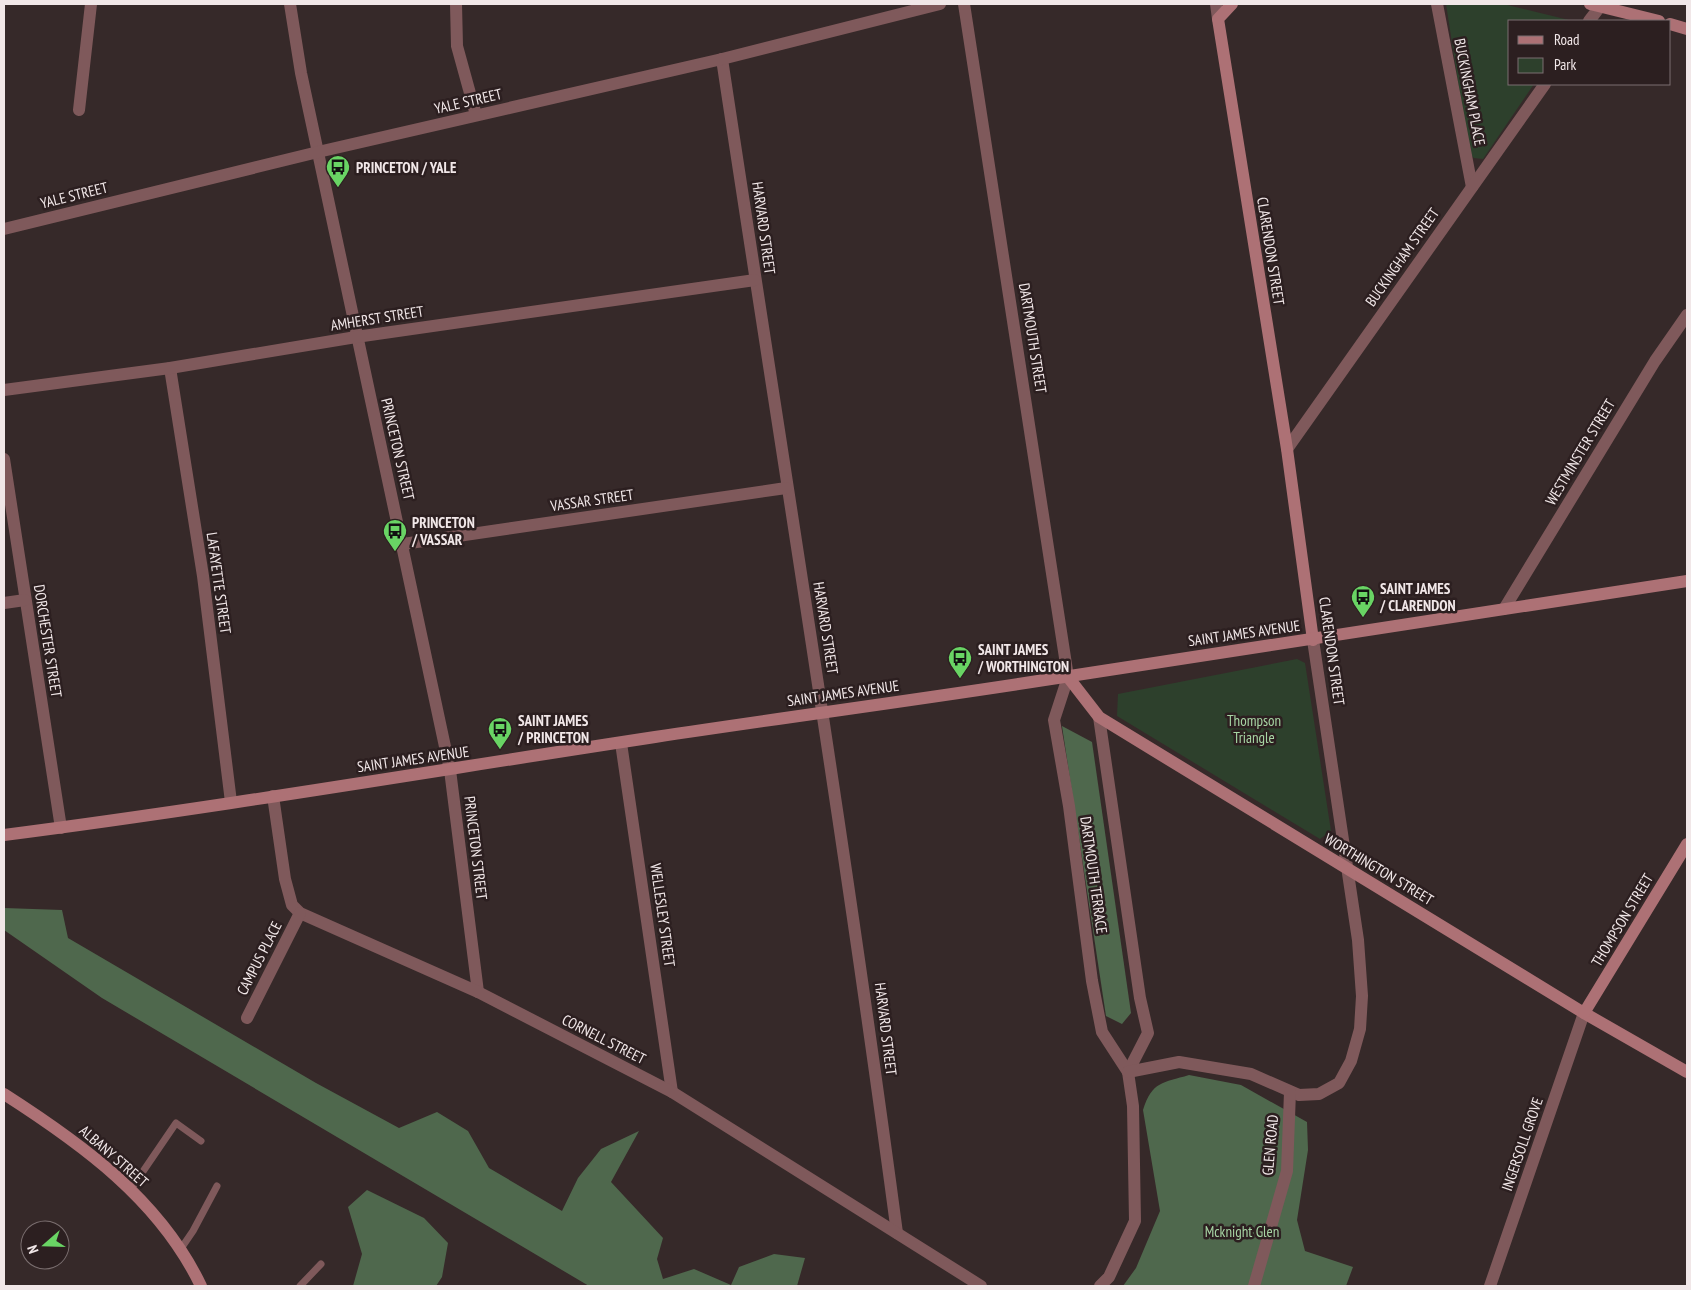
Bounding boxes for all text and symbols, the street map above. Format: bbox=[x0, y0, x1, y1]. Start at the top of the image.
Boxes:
legend bbox=[1508, 20, 1671, 85]
text: Road bbox=[1554, 30, 1580, 49]
street label: BUCKINGHAM PLACE bbox=[1450, 37, 1490, 147]
text: Park bbox=[1554, 55, 1576, 74]
street label: YALE STREET bbox=[432, 84, 504, 118]
bus stop icon: PRINCETON / YALE bbox=[325, 154, 351, 188]
place label: PRINCETON / YALE bbox=[356, 158, 456, 177]
street label: YALE STREET bbox=[38, 177, 110, 213]
street label: HARVARD STREET bbox=[748, 180, 780, 276]
street label: CLARENDON STREET bbox=[1253, 196, 1289, 307]
street label: BUCKINGHAM STREET bbox=[1361, 204, 1443, 310]
street label: DARTMOUTH STREET bbox=[1015, 282, 1051, 395]
street label: AMHERST STREET bbox=[329, 301, 425, 335]
street label: WESTMINSTER STREET bbox=[1541, 395, 1619, 509]
street label: PRINCETON STREET bbox=[377, 396, 419, 502]
street label: VASSAR STREET bbox=[548, 485, 635, 515]
place label: PRINCETON / VASSAR bbox=[411, 513, 475, 549]
bus stop icon: PRINCETON / VASSAR bbox=[382, 518, 408, 552]
street label: LAFAYETTE STREET bbox=[202, 531, 236, 635]
place label: SAINT JAMES / CLARENDON bbox=[1379, 579, 1456, 615]
street label: HARVARD STREET bbox=[809, 580, 843, 676]
street label: DORCHESTER STREET bbox=[30, 583, 66, 699]
bus stop icon: SAINT JAMES / CLARENDON bbox=[1350, 584, 1376, 618]
street label: CLARENDON STREET bbox=[1315, 596, 1349, 707]
street label: SAINT JAMES AVENUE bbox=[1187, 616, 1301, 650]
place label: SAINT JAMES / WORTHINGTON bbox=[977, 640, 1069, 676]
bus stop icon: SAINT JAMES / WORTHINGTON bbox=[947, 645, 973, 679]
street label: SAINT JAMES AVENUE bbox=[786, 676, 900, 710]
place label: SAINT JAMES / PRINCETON bbox=[517, 711, 589, 747]
park label: Thompson Triangle bbox=[1227, 711, 1281, 747]
bus stop icon: SAINT JAMES / PRINCETON bbox=[487, 716, 513, 750]
street label: SAINT JAMES AVENUE bbox=[356, 742, 470, 776]
street label: PRINCETON STREET bbox=[460, 795, 492, 901]
street label: DARTMOUTH TERRACE bbox=[1076, 815, 1112, 935]
street label: WORTHINGTON STREET bbox=[1321, 829, 1437, 909]
street label: WELLESLEY STREET bbox=[646, 862, 680, 968]
street label: THOMPSON STREET bbox=[1587, 870, 1657, 970]
street label: CAMPUS PLACE bbox=[232, 918, 286, 998]
street label: HARVARD STREET bbox=[871, 982, 901, 1077]
street label: CORNELL STREET bbox=[559, 1010, 649, 1068]
street label: INGERSOLL GROVE bbox=[1497, 1095, 1547, 1193]
street label: GLEN ROAD bbox=[1258, 1114, 1282, 1176]
street label: ALBANY STREET bbox=[76, 1121, 153, 1191]
north arrow bbox=[20, 1220, 70, 1270]
park label: Mcknight Glen bbox=[1205, 1222, 1279, 1241]
text: N bbox=[23, 1243, 43, 1256]

